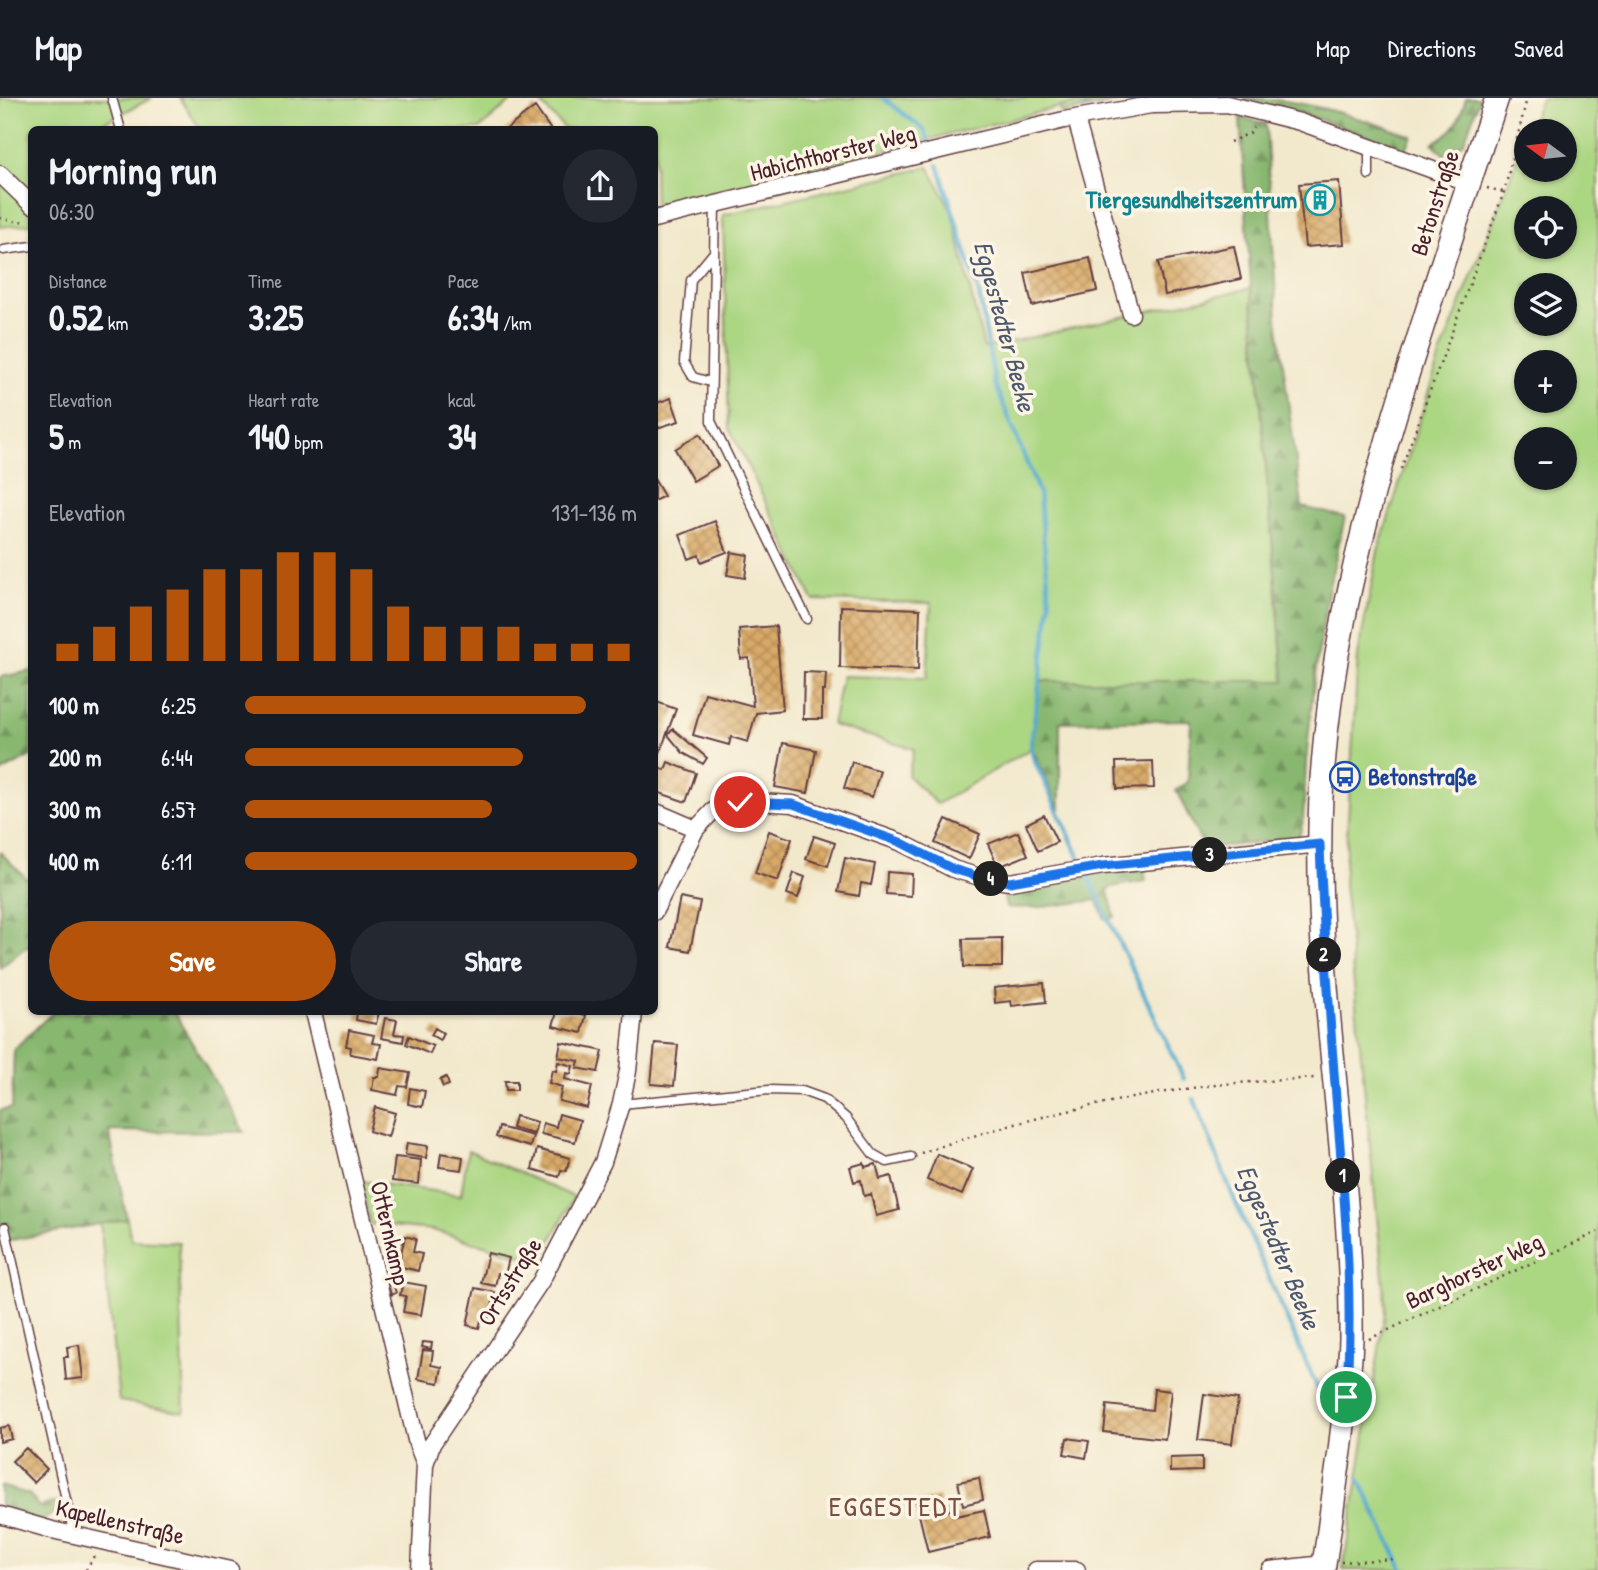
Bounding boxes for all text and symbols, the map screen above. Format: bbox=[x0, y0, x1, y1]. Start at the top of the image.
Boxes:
text: Map bbox=[35, 26, 82, 70]
text: Map bbox=[1316, 32, 1350, 64]
text: Directions bbox=[1388, 32, 1476, 64]
text: Saved bbox=[1514, 32, 1563, 64]
street label: Habichthorster Weg bbox=[747, 116, 919, 188]
north arrow bbox=[1514, 119, 1577, 182]
map controls bbox=[1514, 119, 1577, 490]
text: Morning run bbox=[49, 144, 217, 196]
street label: Betonstraße bbox=[1402, 146, 1466, 259]
button: share bbox=[563, 149, 637, 223]
place label: Tiergesundheitszentrum bbox=[1085, 183, 1297, 216]
building icon: Tiergesundheitszentrum bbox=[1303, 183, 1337, 217]
text: 06:30 bbox=[49, 196, 94, 227]
button: locate bbox=[1514, 196, 1577, 259]
water label: Eggestedter Beeke bbox=[965, 237, 1045, 417]
text: Distance bbox=[49, 268, 107, 294]
text: Time bbox=[248, 268, 282, 294]
text: Pace bbox=[448, 268, 479, 294]
button: layers bbox=[1514, 273, 1577, 336]
text: 0.52 bbox=[49, 294, 103, 341]
text: 3:25 bbox=[248, 294, 303, 341]
text: 6:34 bbox=[448, 294, 499, 341]
text: km bbox=[103, 310, 129, 336]
text: /km bbox=[499, 310, 532, 336]
button: + bbox=[1514, 350, 1577, 413]
text: Elevation bbox=[49, 387, 112, 413]
text: Heart rate bbox=[248, 387, 319, 413]
text: kcal bbox=[448, 387, 475, 413]
text: 5 bbox=[49, 413, 64, 460]
text: 140 bbox=[248, 413, 290, 460]
text: 34 bbox=[448, 413, 476, 460]
button: − bbox=[1514, 427, 1577, 490]
text: m bbox=[64, 429, 81, 455]
text: bpm bbox=[290, 429, 323, 455]
text: Elevation bbox=[49, 497, 125, 528]
text: 131–136 m bbox=[552, 497, 637, 528]
text: 100 m bbox=[49, 690, 99, 721]
text: 6:25 bbox=[161, 690, 196, 721]
text: 200 m bbox=[49, 742, 101, 773]
text: 6:44 bbox=[161, 742, 193, 773]
bus stop icon: Betonstraße bbox=[1328, 760, 1362, 794]
place label: Betonstraße bbox=[1368, 760, 1477, 793]
pin bbox=[710, 772, 770, 832]
icon: check bbox=[721, 783, 759, 821]
text: 300 m bbox=[49, 794, 101, 825]
text: 6:57 bbox=[161, 794, 197, 825]
pin: 3 bbox=[1192, 838, 1228, 872]
text: 3 bbox=[1205, 841, 1214, 867]
text: 400 m bbox=[49, 846, 99, 877]
text: 6:11 bbox=[161, 846, 192, 877]
pin: 4 bbox=[974, 862, 1009, 896]
text: 4 bbox=[987, 865, 994, 891]
button: Save bbox=[49, 921, 336, 1001]
button: Share bbox=[350, 921, 637, 1001]
pin: 2 bbox=[1306, 938, 1342, 972]
text: 2 bbox=[1319, 941, 1328, 967]
pin: 1 bbox=[1326, 1158, 1360, 1194]
water label: Eggestedter Beeke bbox=[1228, 1160, 1330, 1336]
text: 1 bbox=[1339, 1162, 1346, 1188]
street label: Otternkamp bbox=[364, 1178, 418, 1288]
street label: Barghorster Weg bbox=[1400, 1224, 1547, 1316]
street label: Ortsstraße bbox=[469, 1231, 549, 1332]
pin bbox=[1316, 1367, 1376, 1427]
icon: arrive bbox=[1327, 1378, 1365, 1416]
district label: EGGESTEDT bbox=[829, 1487, 963, 1525]
street label: Kapellenstraße bbox=[53, 1491, 188, 1551]

